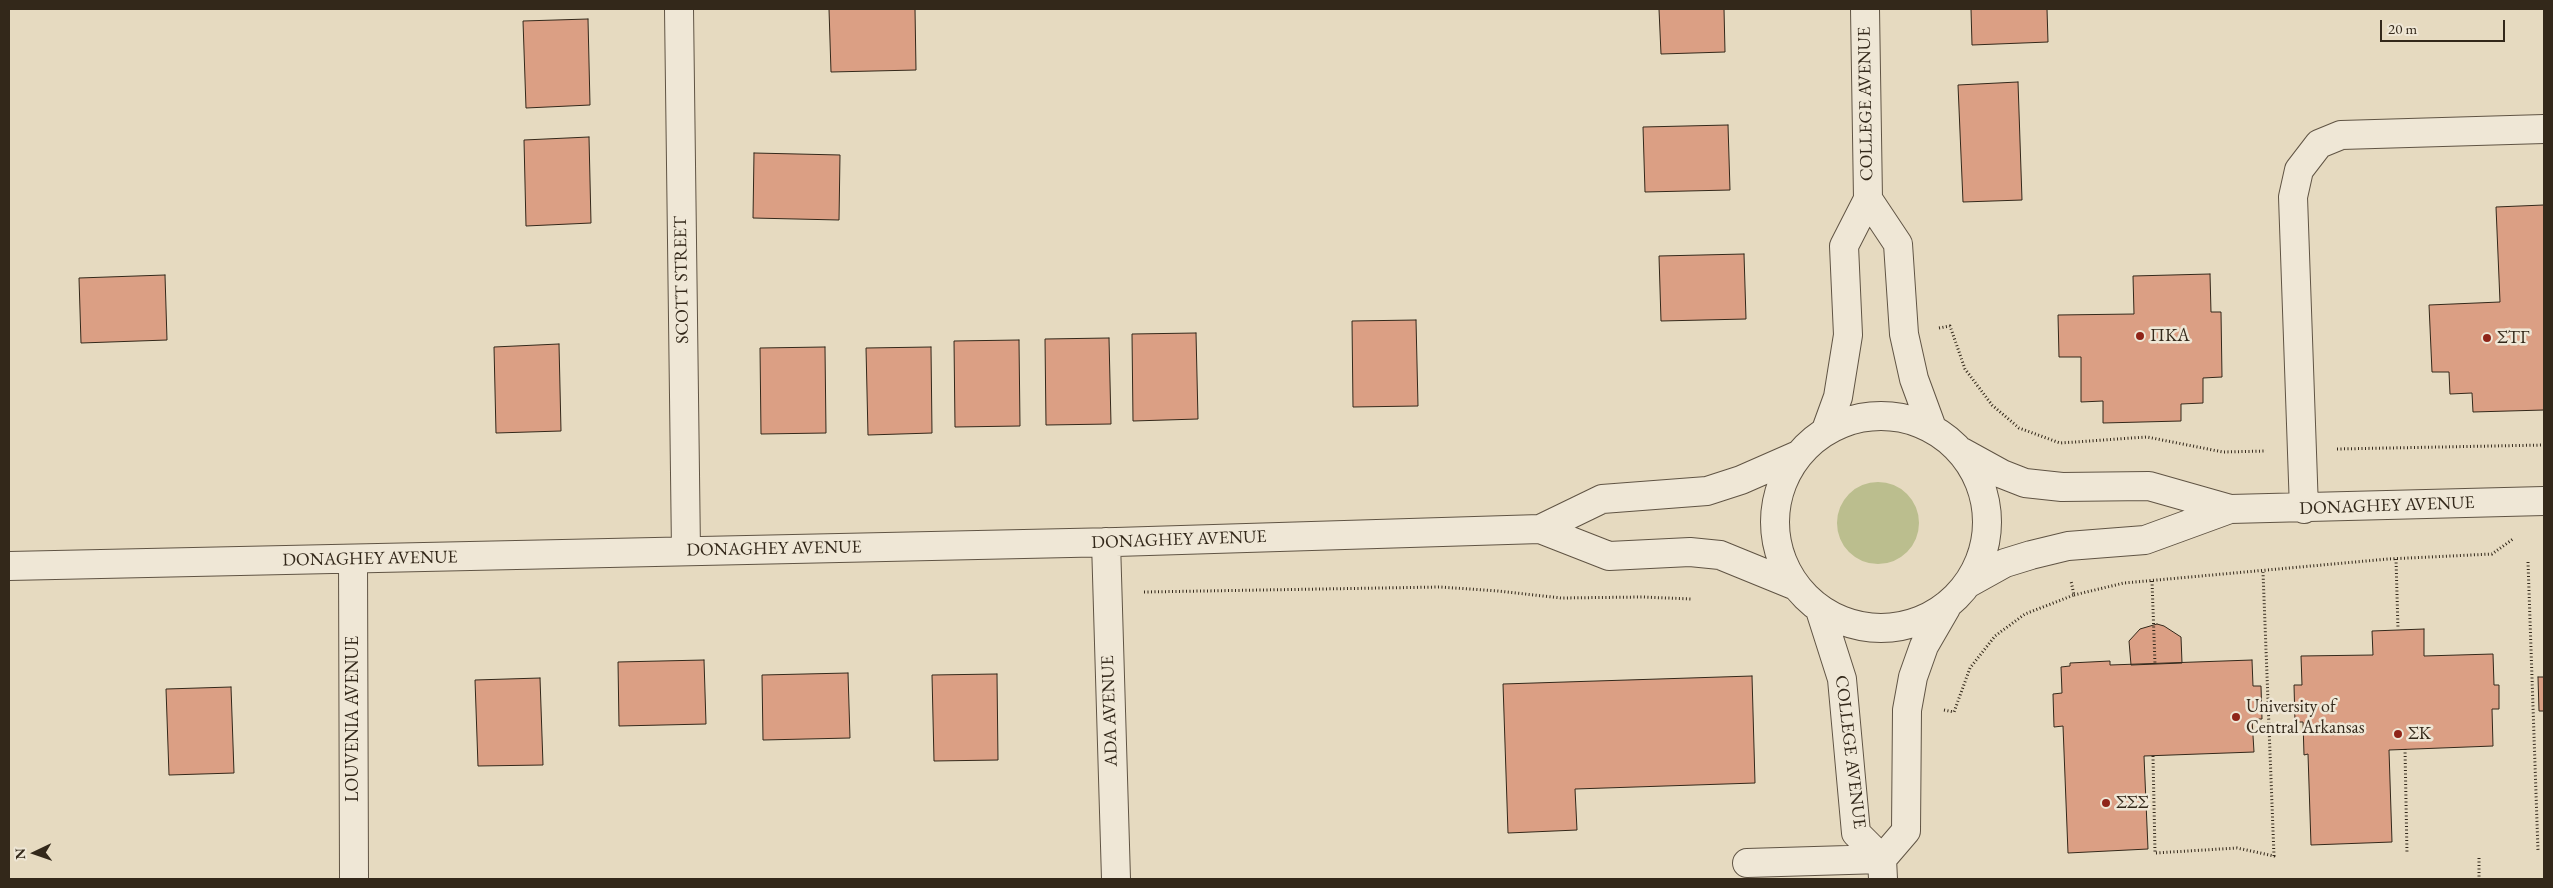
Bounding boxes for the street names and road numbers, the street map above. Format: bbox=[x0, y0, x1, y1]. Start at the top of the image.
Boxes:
street label: COLLEGE AVENUE bbox=[1854, 27, 1878, 181]
street label: SCOTT STREET bbox=[670, 216, 694, 344]
street label: DONAGHEY AVENUE bbox=[2299, 492, 2475, 520]
street label: DONAGHEY AVENUE bbox=[1091, 526, 1267, 554]
street label: DONAGHEY AVENUE bbox=[686, 537, 862, 561]
street label: DONAGHEY AVENUE bbox=[282, 547, 458, 571]
street label: LOUVENIA AVENUE bbox=[342, 636, 364, 802]
street label: ADA AVENUE bbox=[1097, 655, 1123, 767]
street label: COLLEGE AVENUE bbox=[1830, 674, 1870, 830]

